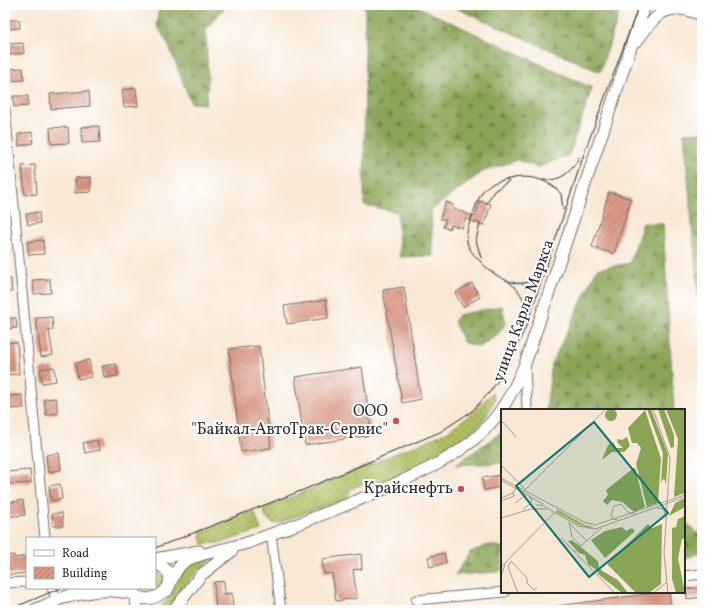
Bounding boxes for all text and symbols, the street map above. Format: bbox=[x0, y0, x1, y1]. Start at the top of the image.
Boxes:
street label: улица Карла Маркса bbox=[488, 237, 560, 385]
place label: ООО "Байкал-АвтоТрак-Сервис" bbox=[191, 401, 388, 441]
inset map bbox=[501, 409, 685, 593]
marker: ООО "Байкал-АвтоТрак-Сервис" bbox=[391, 416, 401, 426]
place label: Крайснефть bbox=[364, 478, 453, 500]
marker: Крайснефть bbox=[456, 484, 466, 494]
legend bbox=[26, 537, 156, 589]
text: Road bbox=[62, 546, 89, 562]
text: Building bbox=[62, 566, 107, 582]

